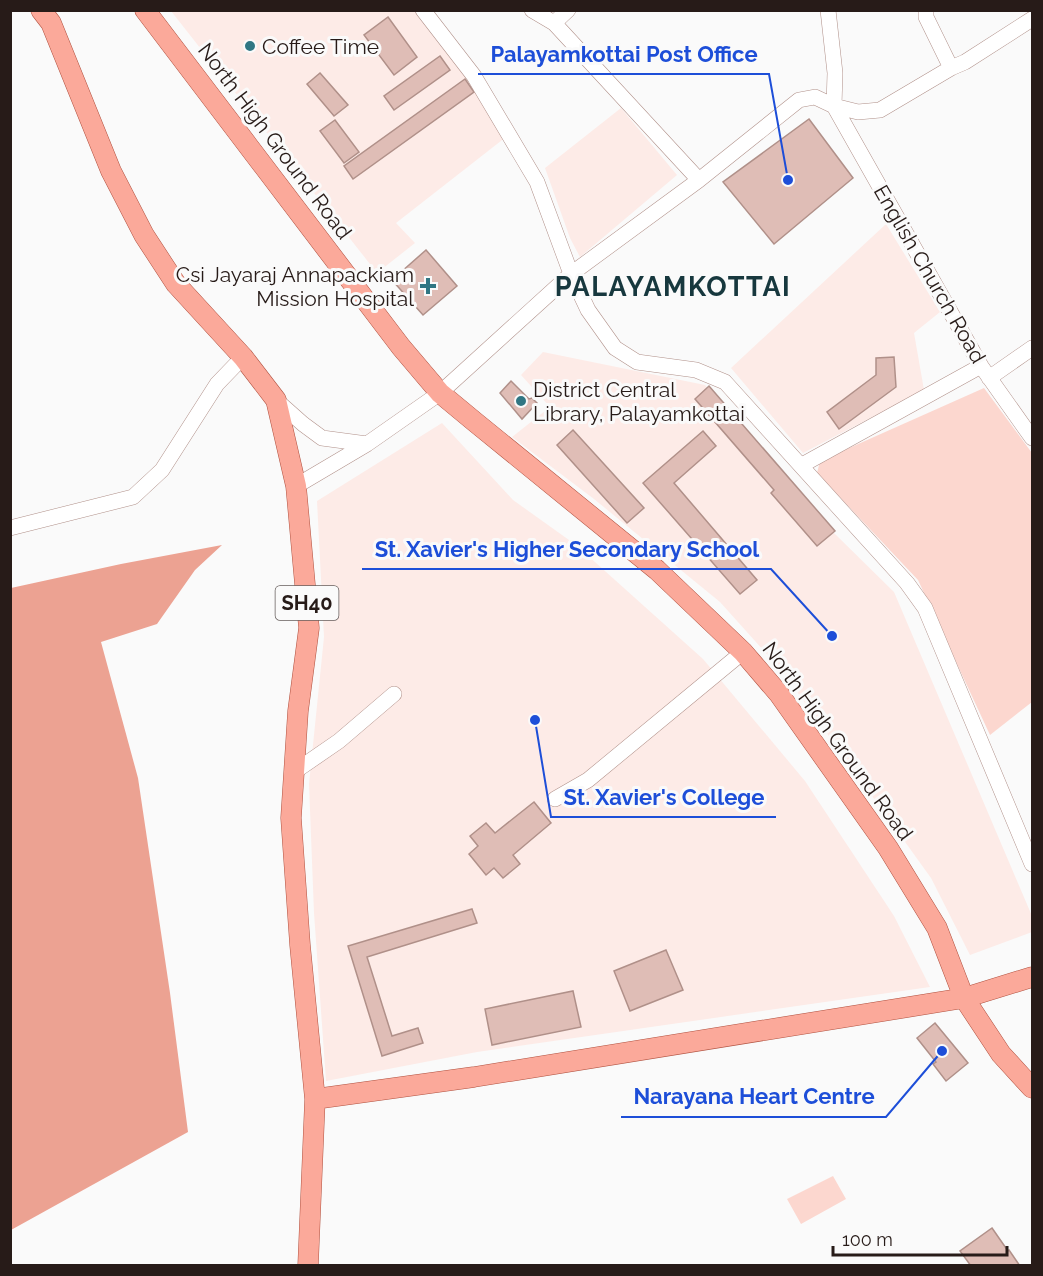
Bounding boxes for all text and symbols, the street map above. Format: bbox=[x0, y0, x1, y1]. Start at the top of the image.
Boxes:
place label: Coffee Time bbox=[262, 34, 379, 59]
callout: Palayamkottai Post Office bbox=[478, 34, 769, 74]
street label: North High Ground Road bbox=[193, 38, 357, 244]
marker: Coffee Time bbox=[243, 39, 257, 53]
text: Palayamkottai Post Office bbox=[490, 41, 758, 67]
street label: English Church Road bbox=[869, 180, 991, 368]
place label: Csi Jayaraj Annapackiam Mission Hospital bbox=[176, 262, 414, 311]
district label: PALAYAMKOTTAI bbox=[555, 271, 791, 302]
marker: Csi Jayaraj Annapackiam Mission Hospital bbox=[419, 277, 437, 295]
place label: District Central Library, Palayamkottai bbox=[533, 377, 745, 426]
marker: District Central Library, Palayamkottai bbox=[514, 394, 528, 408]
callout: St. Xavier's Higher Secondary School bbox=[362, 529, 771, 569]
text: St. Xavier's Higher Secondary School bbox=[375, 536, 760, 562]
road number: SH40 bbox=[276, 586, 338, 620]
street label: North High Ground Road bbox=[758, 637, 918, 845]
callout: St. Xavier's College bbox=[551, 777, 776, 817]
text: St. Xavier's College bbox=[564, 784, 765, 810]
callout: Narayana Heart Centre bbox=[621, 1077, 886, 1117]
text: Narayana Heart Centre bbox=[633, 1083, 875, 1109]
scale bar bbox=[833, 1219, 1007, 1257]
text: 100 m bbox=[842, 1229, 893, 1250]

